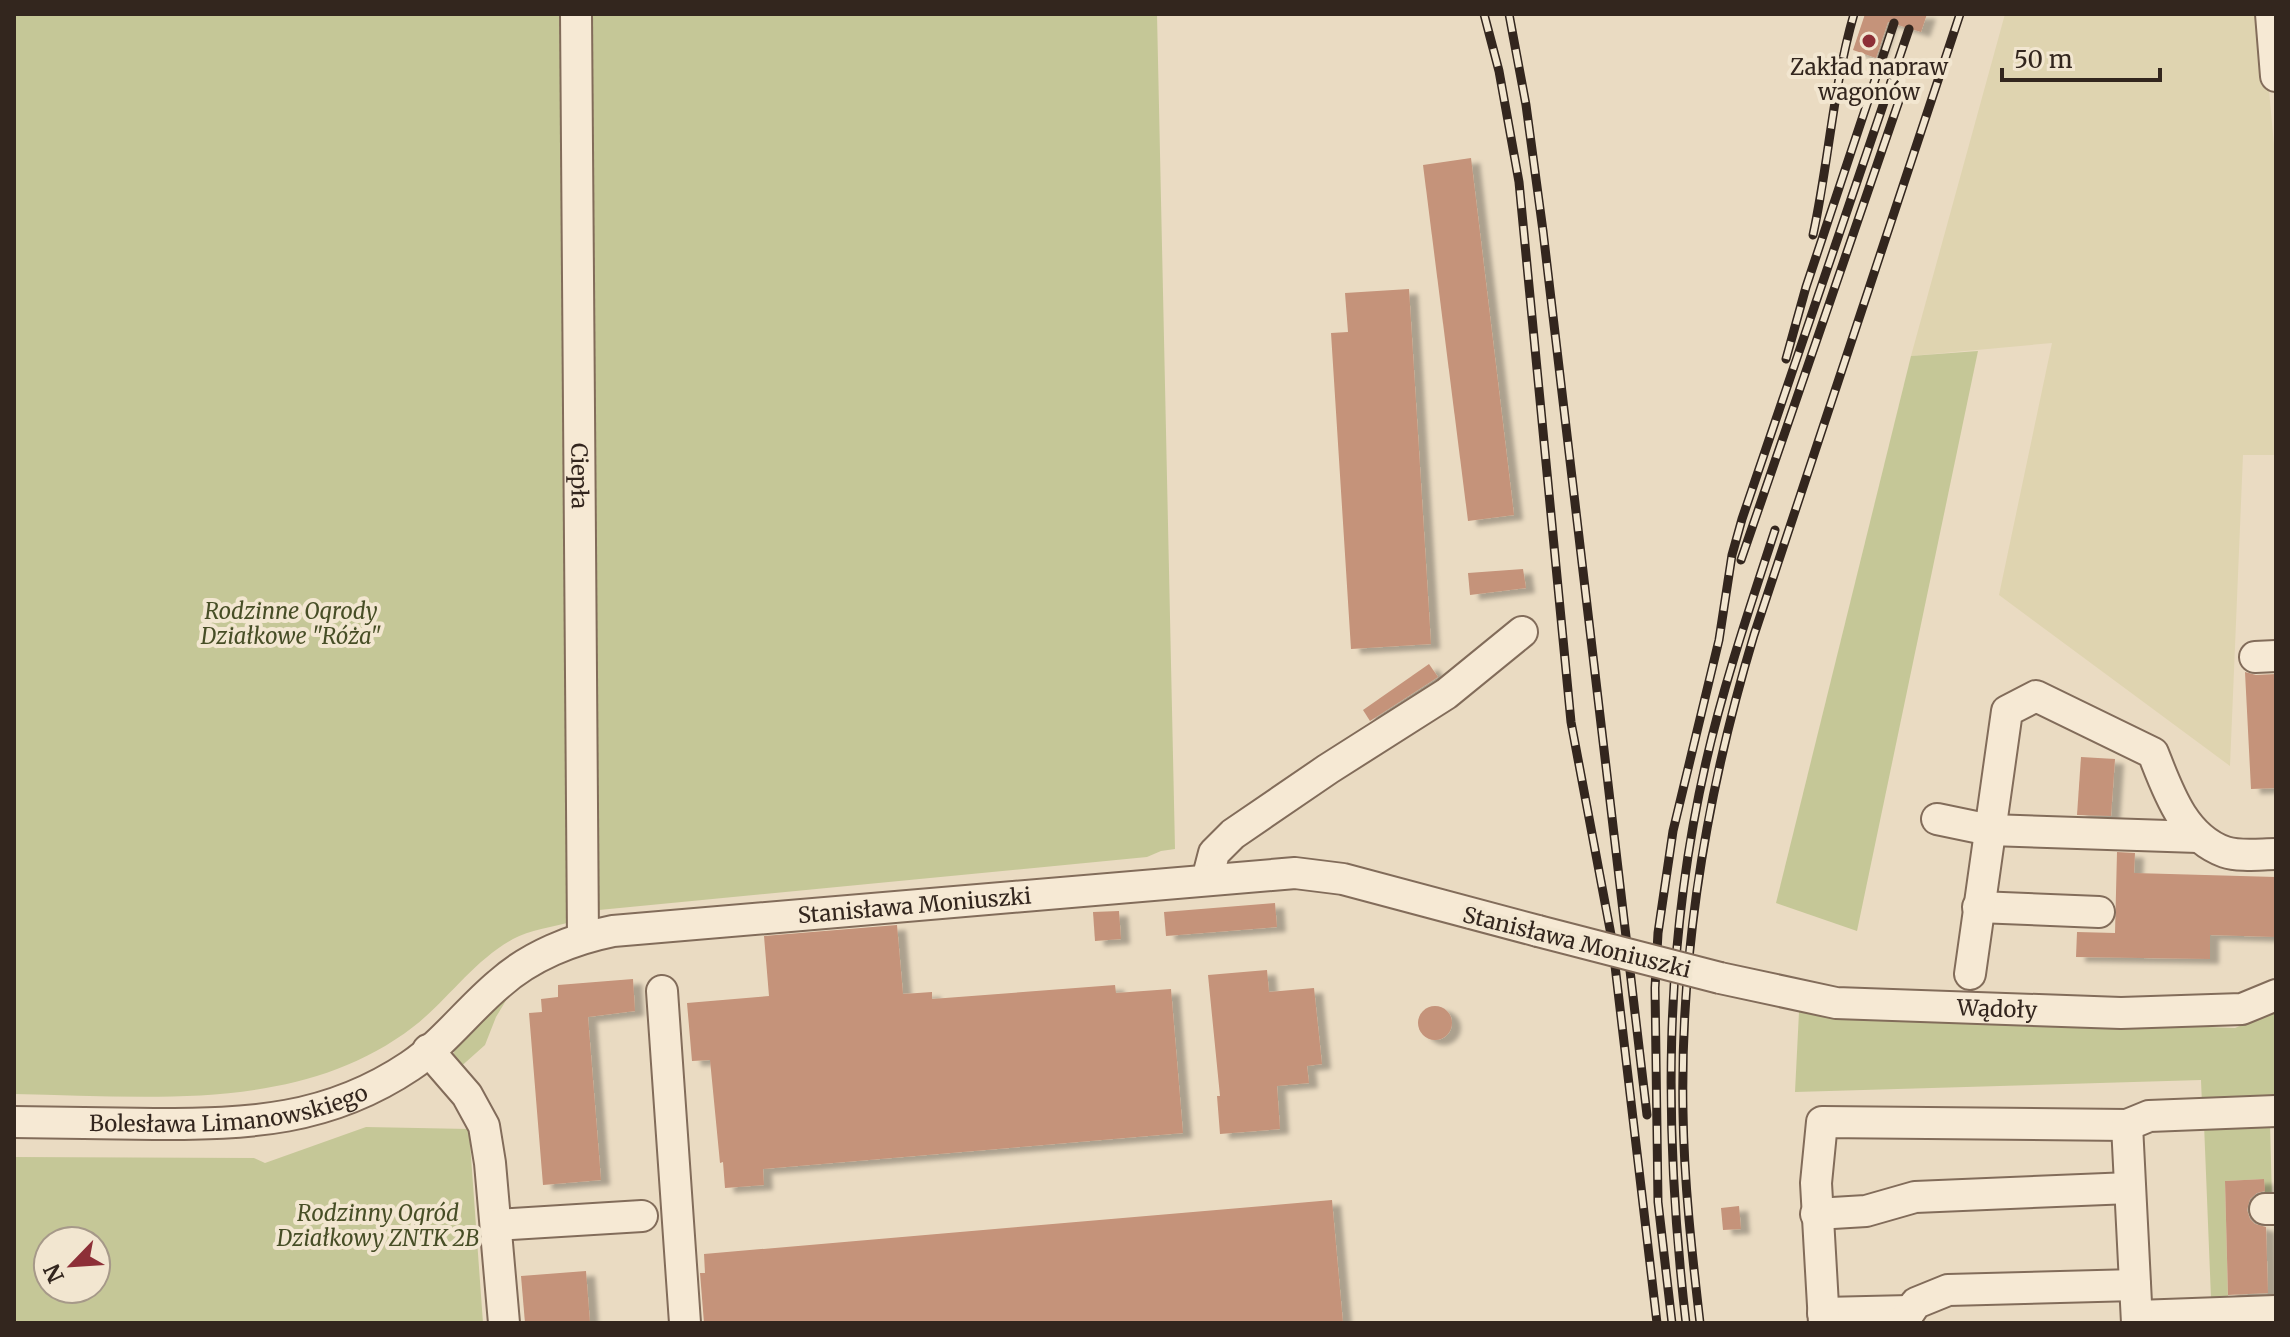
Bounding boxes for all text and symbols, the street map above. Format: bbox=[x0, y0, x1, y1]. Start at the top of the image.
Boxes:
marker: Zakład napraw wagonów bbox=[1860, 32, 1878, 50]
scale bar bbox=[2002, 32, 2160, 82]
text: 50 m bbox=[2014, 44, 2073, 75]
place label: Zakład napraw wagonów bbox=[1790, 53, 1948, 106]
street label: Ciepła bbox=[565, 443, 594, 509]
park label: Rodzinne Ogrody Działkowe "Róża" bbox=[200, 597, 381, 650]
street label: Stanisława Moniuszki bbox=[797, 881, 1032, 929]
street label: Stanisława Moniuszki bbox=[1460, 900, 1694, 984]
street label: Wądoły bbox=[1956, 993, 2038, 1024]
street label: Bolesława Limanowskiego bbox=[89, 1078, 372, 1138]
park label: Rodzinny Ogród Działkowy ZNTK 2B bbox=[276, 1199, 479, 1252]
north arrow bbox=[32, 1225, 112, 1305]
text: N bbox=[37, 1259, 70, 1287]

